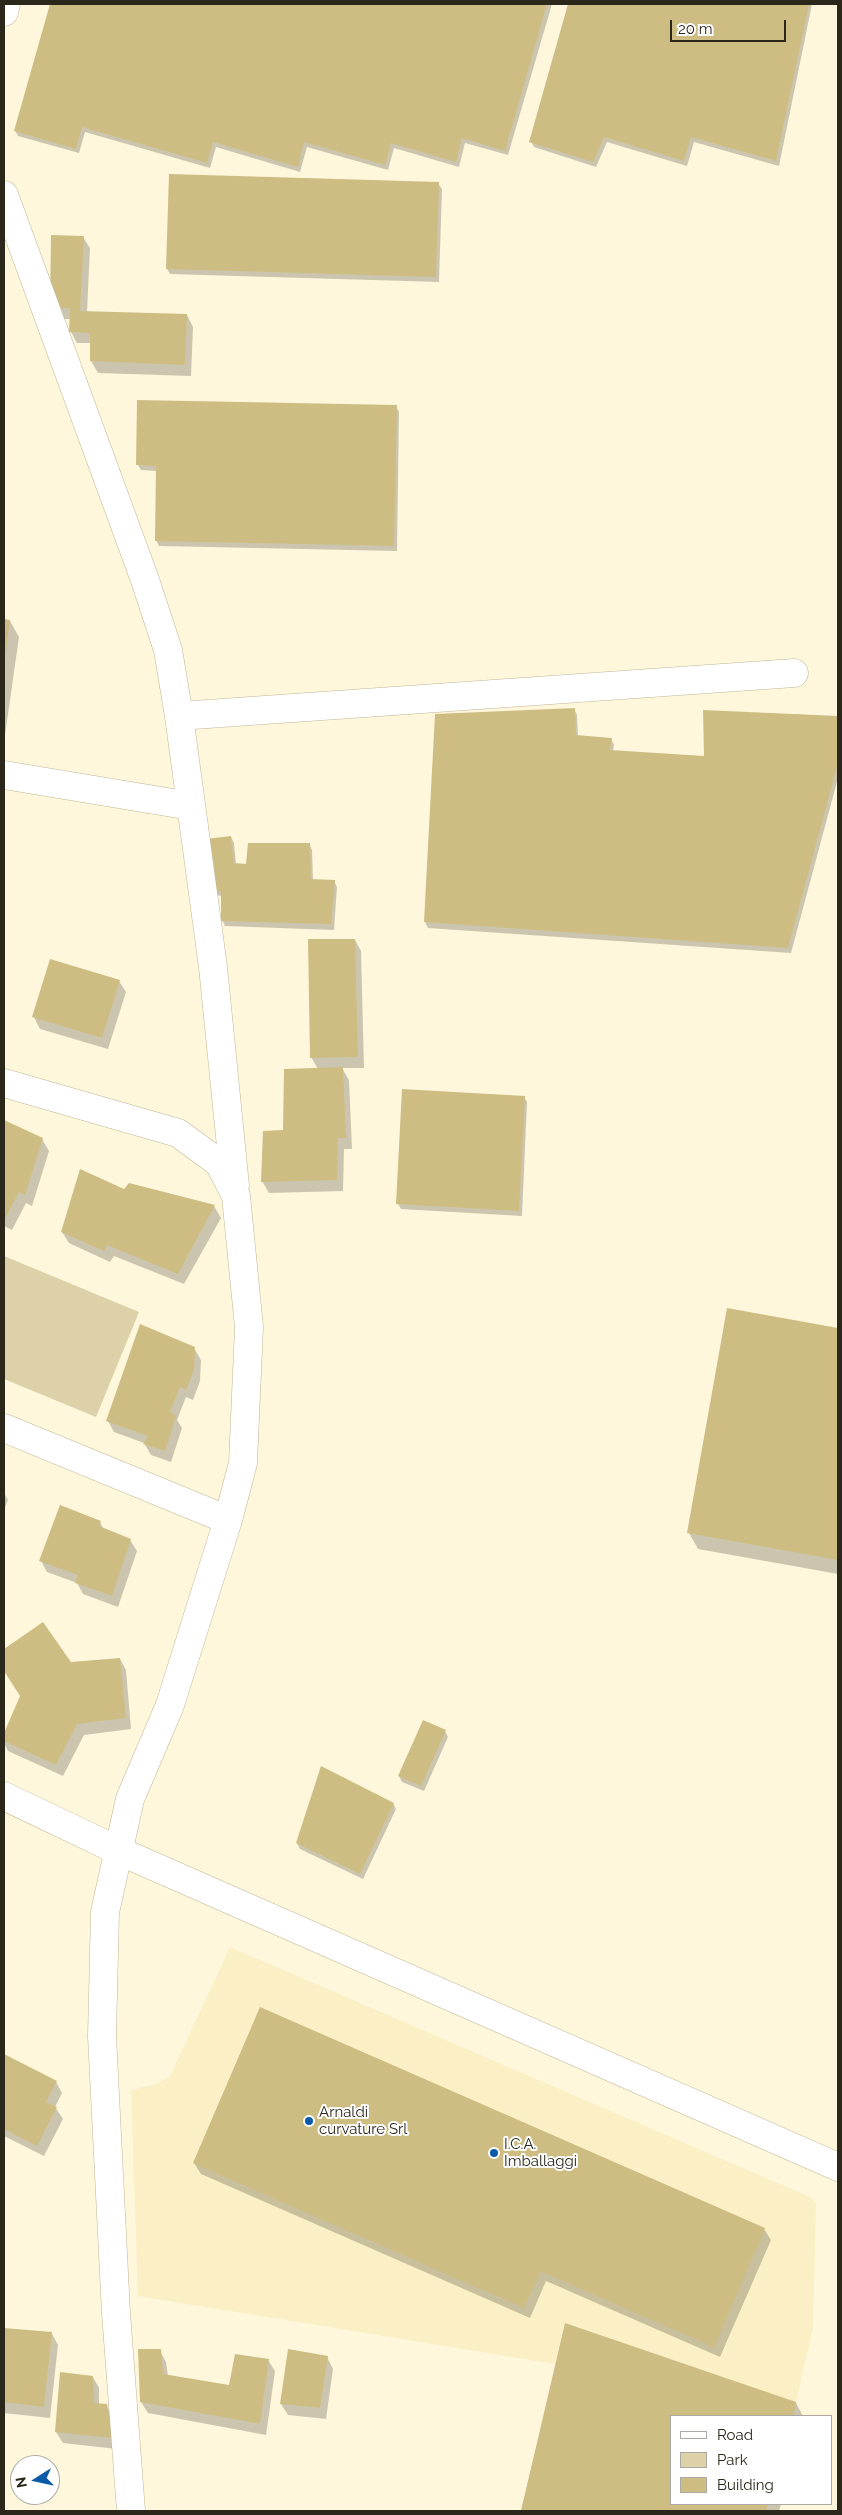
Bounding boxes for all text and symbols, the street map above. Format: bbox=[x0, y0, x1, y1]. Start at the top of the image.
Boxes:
scale bar bbox=[672, 10, 788, 42]
text: 20 m bbox=[678, 20, 713, 38]
place label: Arnaldi curvature Srl bbox=[319, 2103, 407, 2138]
marker: Arnaldi curvature Srl bbox=[303, 2115, 315, 2127]
place label: I.C.A. Imballaggi bbox=[504, 2135, 577, 2170]
marker: I.C.A. Imballaggi bbox=[488, 2147, 500, 2159]
legend bbox=[670, 2415, 832, 2505]
text: Road bbox=[717, 2426, 753, 2444]
text: Park bbox=[717, 2451, 748, 2469]
north arrow bbox=[10, 2455, 60, 2505]
text: N bbox=[12, 2476, 30, 2489]
text: Building bbox=[717, 2476, 774, 2494]

